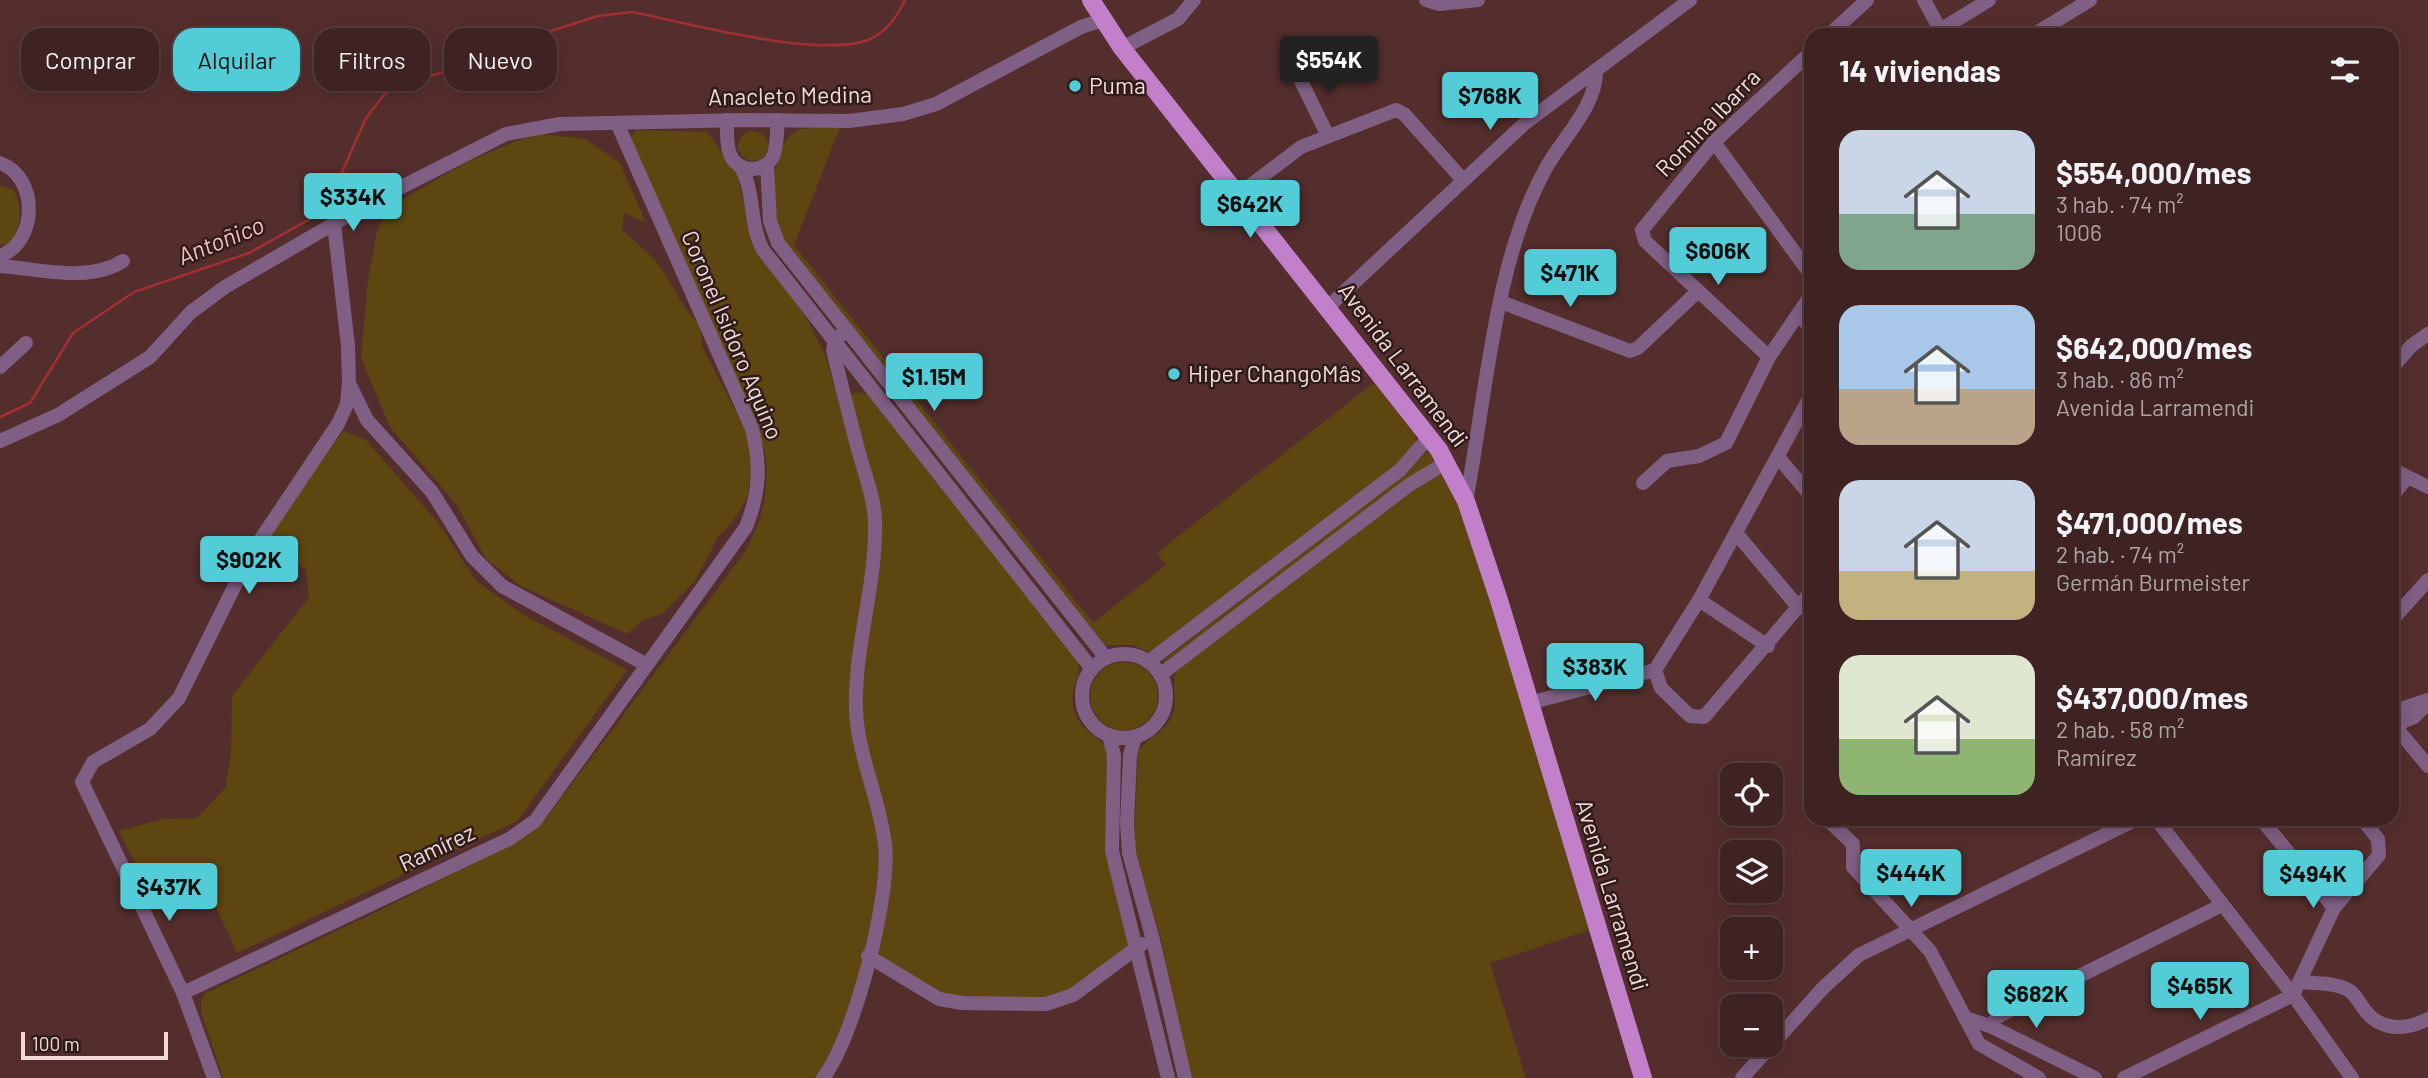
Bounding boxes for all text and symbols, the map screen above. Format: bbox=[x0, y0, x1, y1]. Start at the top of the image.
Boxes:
chip: Comprar bbox=[21, 28, 159, 91]
chip: Alquilar bbox=[173, 28, 300, 91]
chip: Filtros bbox=[314, 28, 430, 91]
chip: Nuevo bbox=[444, 28, 557, 91]
pin: $554K bbox=[1280, 36, 1378, 96]
text: $554K bbox=[1296, 45, 1362, 73]
icon: filters bbox=[2326, 51, 2364, 89]
text: 14 viviendas bbox=[1839, 52, 2001, 88]
street label: Romina Ibarra bbox=[1649, 63, 1766, 182]
place label: Puma bbox=[1089, 71, 1146, 99]
pin: $768K bbox=[1441, 72, 1539, 132]
marker: Puma bbox=[1067, 78, 1083, 94]
street label: Anacleto Medina bbox=[708, 80, 872, 110]
text: $768K bbox=[1458, 81, 1522, 109]
text: $554,000/mes bbox=[2056, 154, 2252, 190]
icon: home bbox=[1895, 158, 1979, 242]
pin: $334K bbox=[304, 174, 402, 233]
pin: $642K bbox=[1201, 180, 1299, 240]
text: $334K bbox=[320, 182, 386, 210]
text: $642K bbox=[1217, 189, 1283, 217]
text: 3 hab. · 74 m² bbox=[2056, 190, 2184, 218]
water label: Antoñico bbox=[173, 209, 268, 270]
text: 1006 bbox=[2056, 218, 2102, 246]
street label: Coronel Isidoro Aquino bbox=[676, 226, 790, 443]
pin: $606K bbox=[1669, 228, 1767, 287]
text: $606K bbox=[1685, 236, 1751, 264]
pin: $471K bbox=[1521, 250, 1619, 309]
text: $471K bbox=[1540, 258, 1600, 286]
street label: Avenida Larramendi bbox=[1333, 277, 1475, 452]
text: $642,000/mes bbox=[2056, 329, 2252, 365]
icon: home bbox=[1895, 333, 1979, 417]
pin: $1.15M bbox=[877, 354, 991, 413]
place label: Hiper ChangoMâs bbox=[1188, 359, 1361, 387]
text: $1.15M bbox=[902, 362, 966, 390]
text: 3 hab. · 86 m² bbox=[2056, 365, 2184, 393]
marker: Hiper ChangoMâs bbox=[1166, 366, 1182, 382]
text: Avenida Larramendi bbox=[2056, 393, 2254, 421]
text: $471,000/mes bbox=[2056, 504, 2243, 540]
icon: home bbox=[1895, 508, 1979, 592]
pin: $902K bbox=[200, 536, 298, 596]
text: 2 hab. · 74 m² bbox=[2056, 540, 2184, 568]
text: $902K bbox=[216, 545, 282, 573]
text: Germán Burmeister bbox=[2056, 568, 2250, 596]
pin: $383K bbox=[1546, 644, 1644, 703]
text: $383K bbox=[1563, 652, 1627, 680]
text: $437,000/mes bbox=[2056, 679, 2248, 715]
icon: home bbox=[1895, 683, 1979, 767]
text: 2 hab. · 58 m² bbox=[2056, 715, 2185, 743]
text: Ramírez bbox=[2056, 743, 2136, 771]
map controls bbox=[1720, 763, 1783, 1057]
button: locate bbox=[1720, 763, 1783, 826]
street label: Avenida Larramendi bbox=[1571, 796, 1655, 994]
street label: Ramírez bbox=[394, 817, 479, 877]
button: layers bbox=[1720, 840, 1783, 903]
pin: $444K bbox=[1862, 850, 1960, 909]
pin: $494K bbox=[2264, 850, 2362, 910]
text: $444K bbox=[1876, 858, 1946, 886]
text: $494K bbox=[2279, 859, 2347, 887]
pin: $437K bbox=[120, 864, 218, 923]
text: $437K bbox=[136, 872, 202, 900]
button: + bbox=[1720, 917, 1783, 980]
pin: $465K bbox=[2151, 962, 2249, 1022]
pin: $682K bbox=[1987, 970, 2085, 1030]
text: $465K bbox=[2167, 971, 2233, 999]
text: $682K bbox=[2003, 979, 2069, 1007]
button: − bbox=[1720, 994, 1783, 1057]
scale bar bbox=[21, 1029, 168, 1061]
text: 100 m bbox=[32, 1032, 80, 1055]

